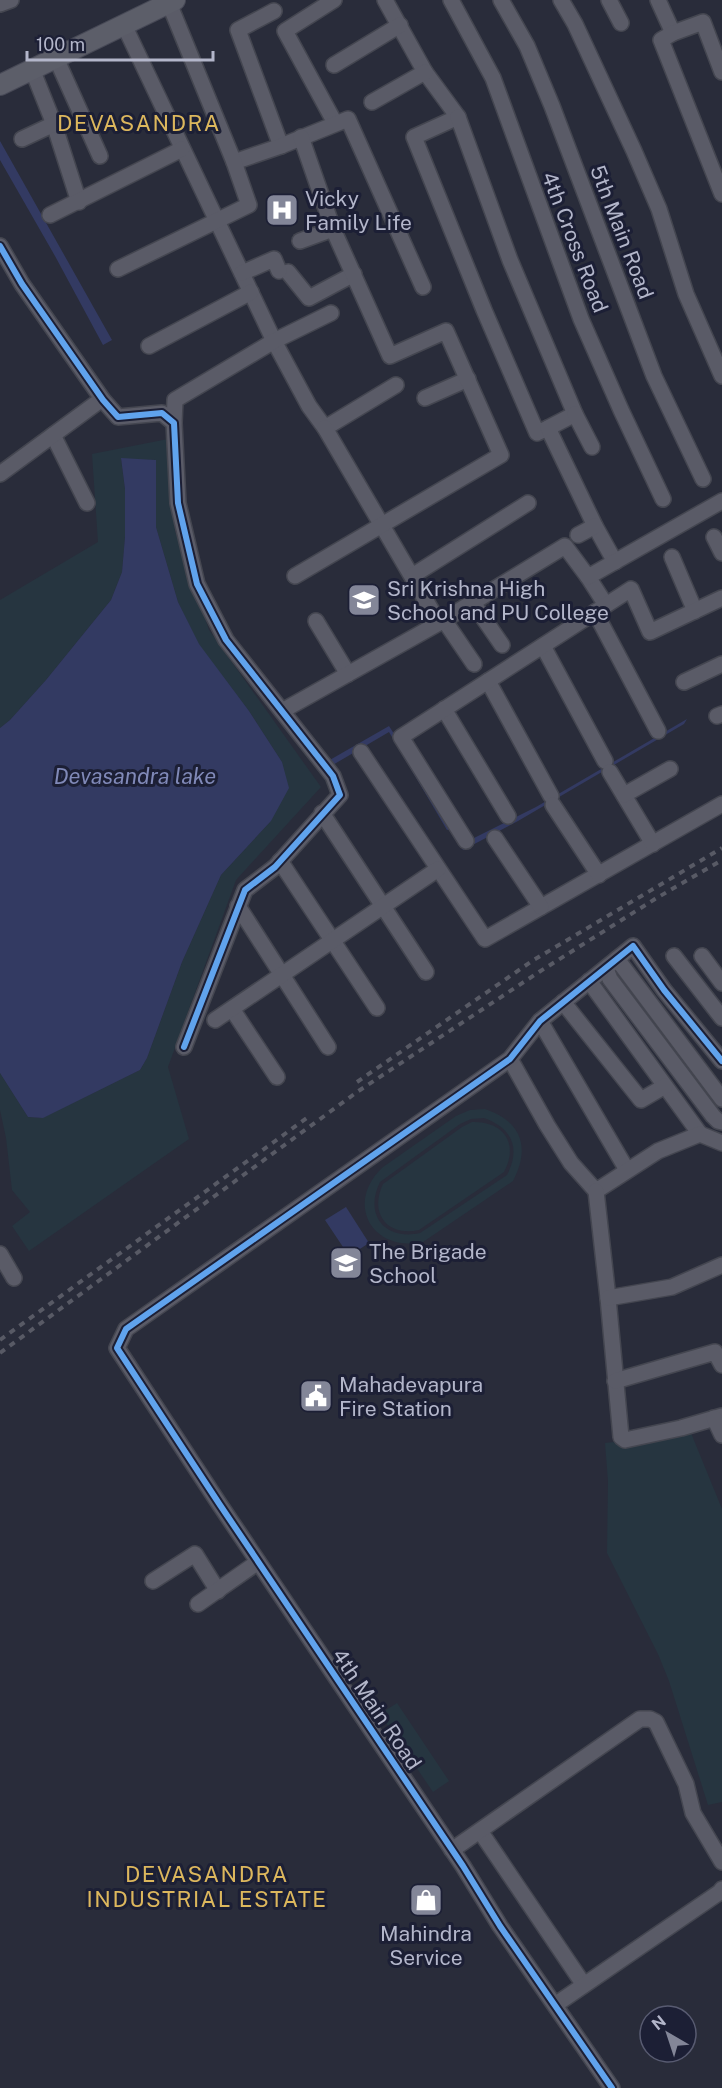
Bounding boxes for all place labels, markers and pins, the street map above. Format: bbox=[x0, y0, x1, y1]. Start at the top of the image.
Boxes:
place label: Vicky Family Life bbox=[305, 186, 412, 235]
hospital icon: Vicky Family Life bbox=[264, 192, 300, 228]
place label: Sri Krishna High School and PU College bbox=[387, 576, 609, 625]
school or university icon: Sri Krishna High School and PU College bbox=[346, 582, 382, 618]
place label: The Brigade School bbox=[369, 1239, 487, 1288]
school or university icon: The Brigade School bbox=[328, 1245, 364, 1281]
place label: Mahadevapura Fire Station bbox=[339, 1372, 483, 1421]
public building icon: Mahadevapura Fire Station bbox=[298, 1378, 334, 1414]
shop icon: Mahindra Service bbox=[408, 1882, 444, 1918]
place label: Mahindra Service bbox=[380, 1921, 472, 1970]

